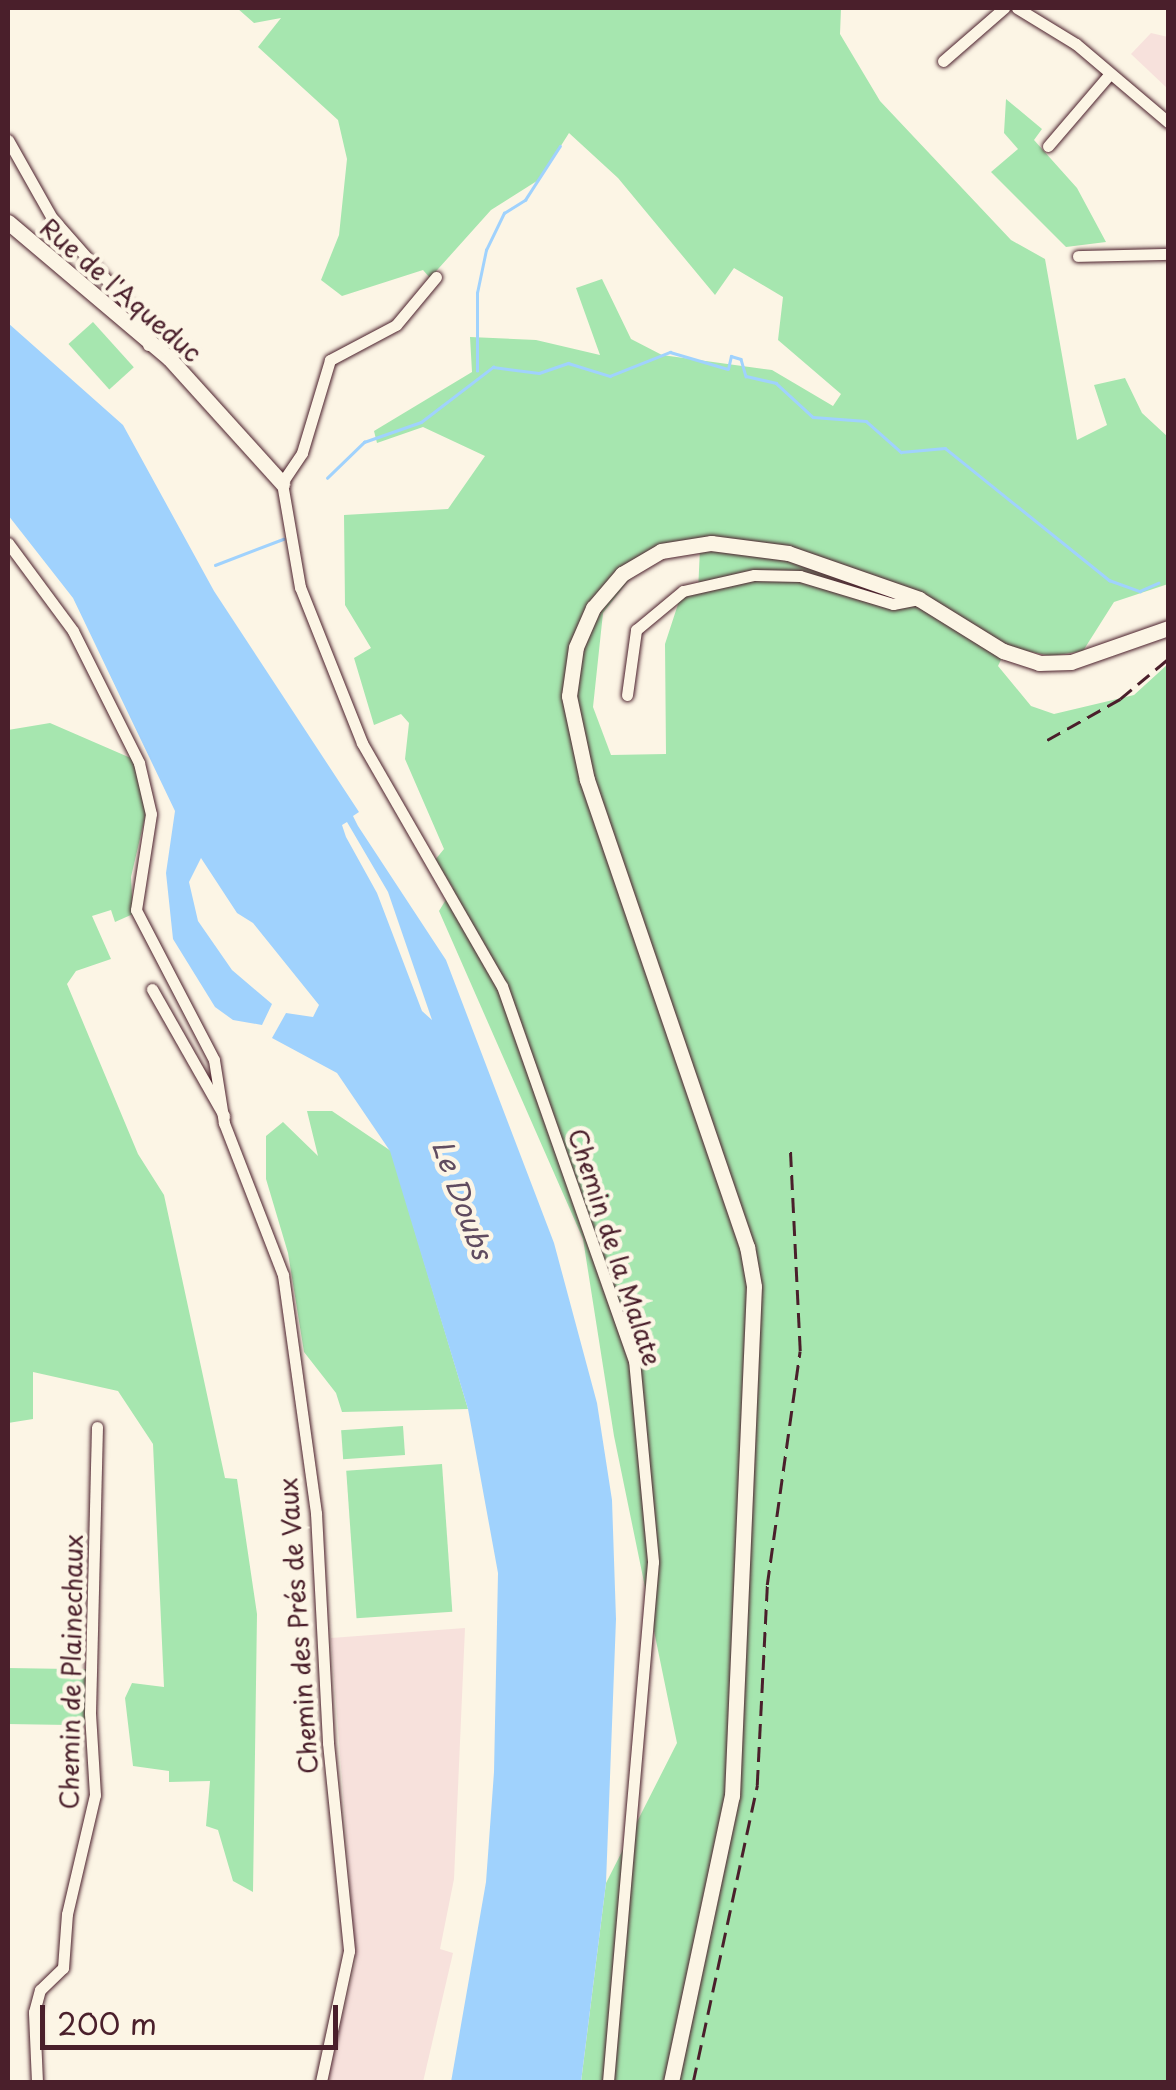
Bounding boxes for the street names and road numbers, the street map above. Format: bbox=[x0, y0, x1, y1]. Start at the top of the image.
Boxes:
street label: Rue de l'Aqueduc bbox=[33, 211, 209, 369]
street label: Chemin de la Malate bbox=[562, 1124, 668, 1370]
street label: Chemin des Prés de Vaux bbox=[273, 1476, 323, 1776]
street label: Chemin de Plainechaux bbox=[54, 1534, 88, 1810]

